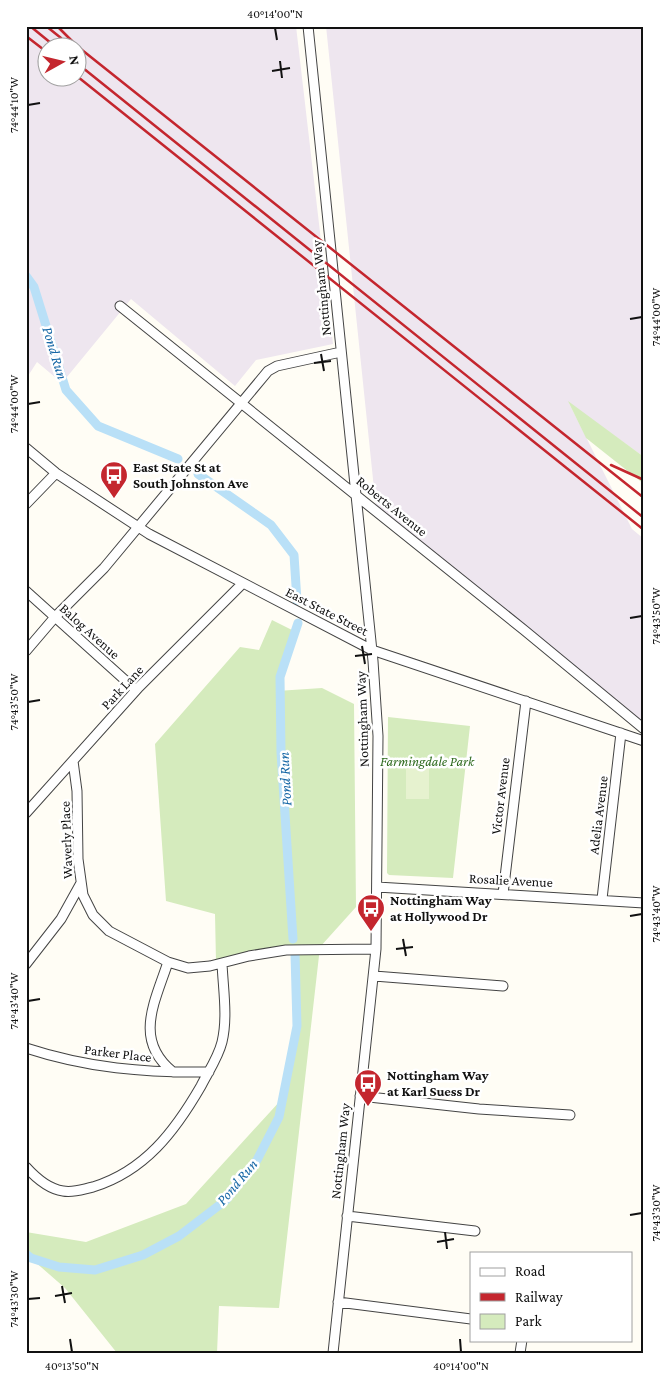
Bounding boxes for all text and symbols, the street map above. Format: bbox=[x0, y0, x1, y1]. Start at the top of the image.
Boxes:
text: 40°14'00"N bbox=[247, 7, 303, 21]
north arrow bbox=[38, 38, 88, 88]
text: N bbox=[66, 54, 84, 66]
text: 74°44'10"W bbox=[7, 77, 21, 133]
street label: Nottingham Way bbox=[308, 239, 334, 337]
text: 74°44'00"W bbox=[649, 288, 663, 346]
water label: Pond Run bbox=[39, 325, 71, 382]
text: 74°44'00"W bbox=[7, 375, 21, 433]
place label: East State St at South Johnston Ave bbox=[133, 459, 249, 491]
bus stop icon: East State St at South Johnston Ave bbox=[99, 460, 129, 499]
street label: Roberts Avenue bbox=[353, 472, 431, 540]
street label: East State Street bbox=[283, 583, 371, 639]
text: 74°43'50"W bbox=[649, 588, 663, 644]
street label: Balog Avenue bbox=[57, 600, 123, 662]
street label: Park Lane bbox=[98, 662, 146, 712]
street label: Nottingham Way bbox=[352, 670, 372, 767]
text: 74°43'50"W bbox=[7, 674, 21, 730]
water label: Pond Run bbox=[276, 751, 294, 807]
park label: Farmingdale Park bbox=[380, 753, 475, 769]
street label: Victor Avenue bbox=[487, 757, 513, 835]
street label: Adelia Avenue bbox=[585, 775, 611, 855]
street label: Waverly Place bbox=[57, 801, 75, 879]
street label: Rosalie Avenue bbox=[469, 870, 553, 890]
text: 74°43'40"W bbox=[649, 885, 663, 943]
place label: Nottingham Way at Hollywood Dr bbox=[390, 892, 492, 924]
bus stop icon: Nottingham Way at Hollywood Dr bbox=[356, 893, 386, 932]
text: 74°43'40"W bbox=[7, 972, 21, 1030]
street label: Parker Place bbox=[83, 1041, 153, 1065]
place label: Nottingham Way at Karl Suess Dr bbox=[387, 1067, 489, 1099]
bus stop icon: Nottingham Way at Karl Suess Dr bbox=[353, 1068, 383, 1107]
street label: Nottingham Way bbox=[327, 1102, 353, 1200]
water label: Pond Run bbox=[213, 1156, 261, 1208]
text: 74°43'30"W bbox=[649, 1184, 663, 1242]
legend bbox=[470, 1252, 632, 1342]
text: Road bbox=[515, 1263, 546, 1279]
text: 74°43'30"W bbox=[7, 1270, 21, 1328]
text: Railway bbox=[515, 1289, 563, 1306]
text: Park bbox=[515, 1313, 542, 1329]
text: 40°13'50"N bbox=[45, 1359, 99, 1373]
text: 40°14'00"N bbox=[433, 1359, 489, 1373]

